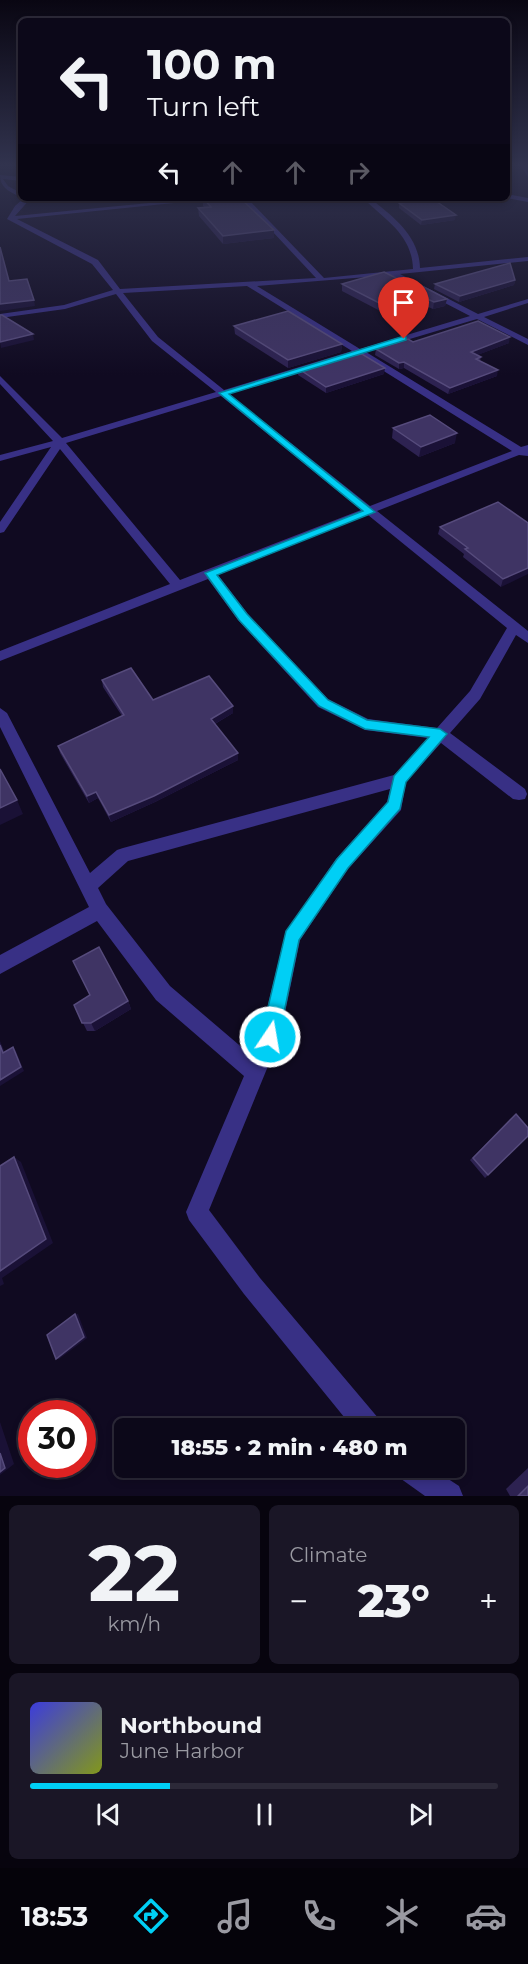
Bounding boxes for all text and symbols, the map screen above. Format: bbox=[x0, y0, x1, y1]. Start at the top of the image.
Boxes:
text: 100 m bbox=[147, 38, 276, 90]
icon: left bbox=[48, 42, 126, 120]
text: Turn left bbox=[147, 90, 260, 123]
icon: left bbox=[153, 156, 186, 189]
icon: ahead bbox=[216, 156, 249, 189]
icon: ahead bbox=[279, 156, 312, 189]
icon: right bbox=[342, 156, 375, 189]
pin bbox=[378, 277, 429, 339]
icon: arrive bbox=[387, 286, 420, 319]
position arrow bbox=[238, 1005, 302, 1069]
speed limit sign: 30 bbox=[18, 1400, 96, 1478]
text: 18:55 · 2 min · 480 m bbox=[172, 1434, 407, 1461]
text: 22 bbox=[88, 1525, 180, 1621]
text: Climate bbox=[290, 1543, 367, 1567]
text: 23° bbox=[358, 1573, 430, 1628]
text: − bbox=[290, 1581, 308, 1621]
text: + bbox=[479, 1581, 498, 1621]
text: km/h bbox=[108, 1612, 161, 1636]
text: Northbound bbox=[120, 1712, 262, 1739]
text: June Harbor bbox=[120, 1739, 244, 1763]
icon: previous bbox=[92, 1798, 125, 1831]
icon: pause bbox=[248, 1798, 281, 1831]
icon: next bbox=[404, 1798, 437, 1831]
icon: directions bbox=[130, 1895, 172, 1937]
icon: music bbox=[214, 1895, 256, 1937]
icon: phone bbox=[298, 1895, 340, 1937]
icon: climate bbox=[381, 1895, 423, 1937]
icon: car bbox=[465, 1895, 507, 1937]
text: 18:53 bbox=[21, 1900, 88, 1933]

